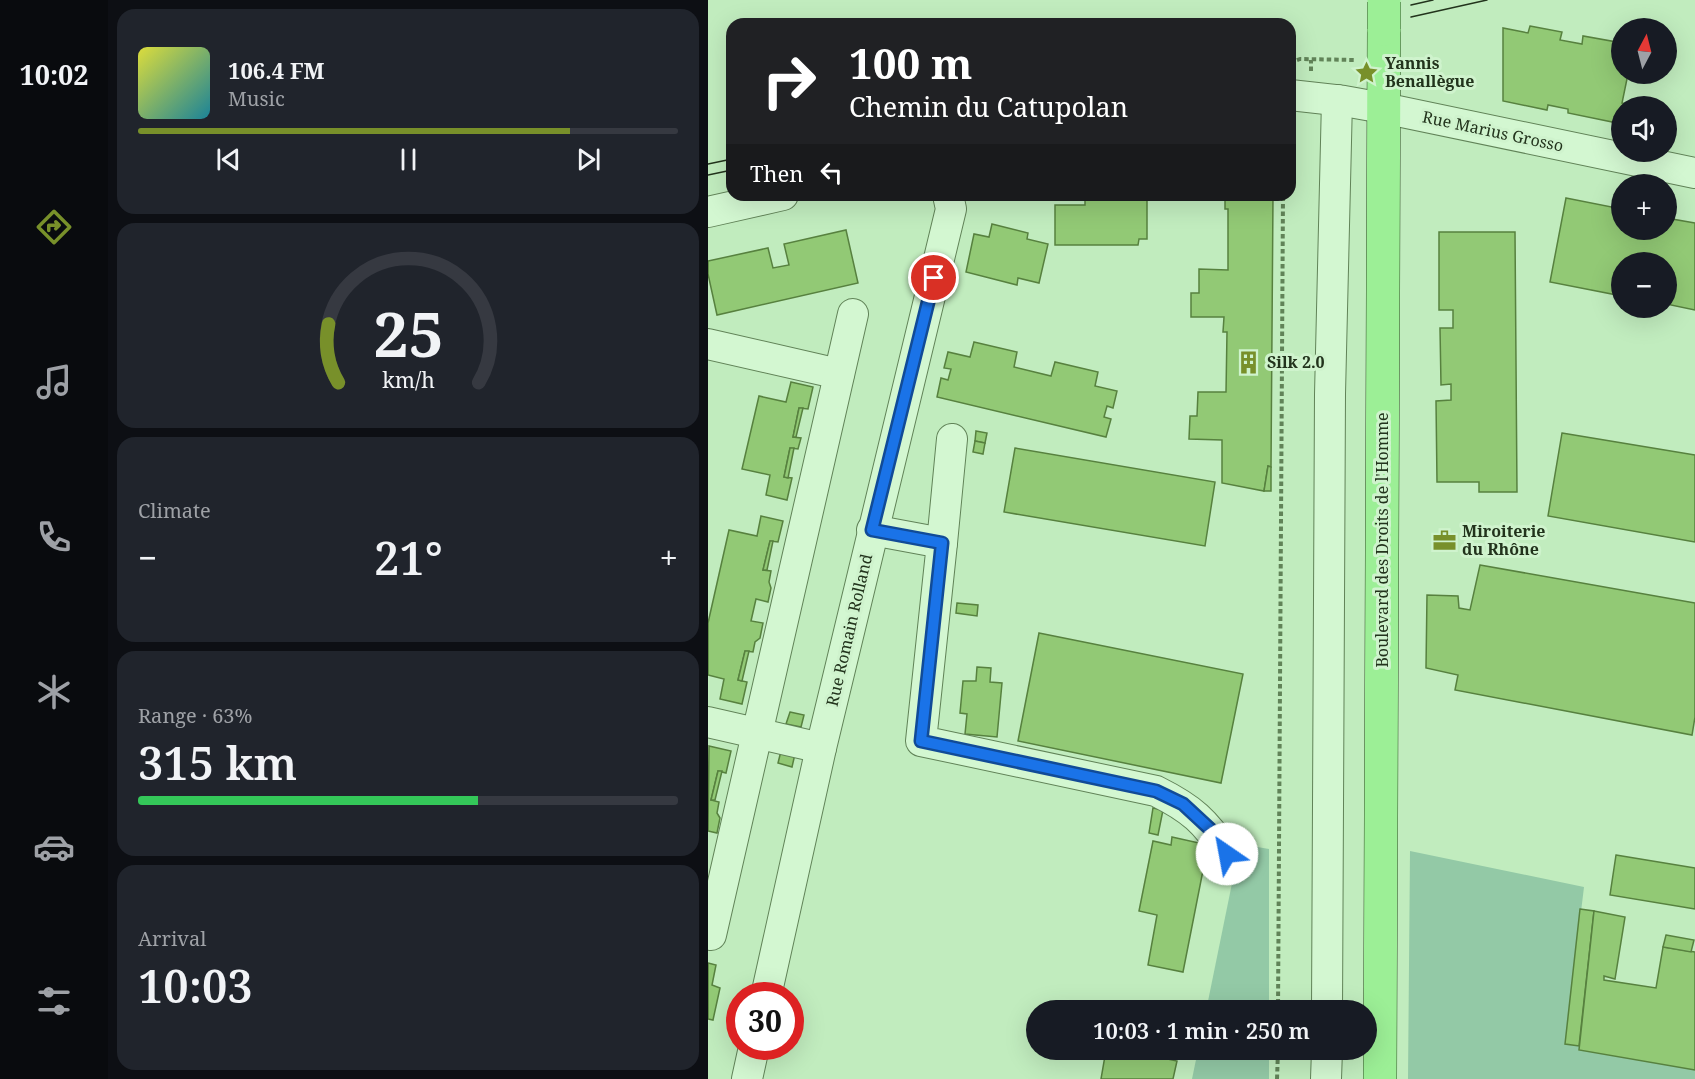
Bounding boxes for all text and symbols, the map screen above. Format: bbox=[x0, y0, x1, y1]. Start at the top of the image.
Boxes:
north arrow bbox=[1611, 18, 1677, 84]
map controls bbox=[1611, 18, 1677, 318]
text: 100 m bbox=[849, 34, 973, 91]
icon: right bbox=[750, 42, 828, 120]
place label: Yannis Benallègue bbox=[1385, 52, 1474, 92]
text: 106.4 FM bbox=[228, 55, 325, 85]
text: 10:02 bbox=[19, 56, 89, 93]
place icon: Yannis Benallègue bbox=[1354, 59, 1380, 85]
text: Music bbox=[228, 85, 285, 112]
text: Chemin du Catupolan bbox=[849, 88, 1128, 125]
button: sound bbox=[1611, 96, 1677, 162]
street label: Rue Marius Grosso bbox=[1421, 105, 1565, 157]
icon: previous bbox=[212, 143, 245, 176]
icon: pause bbox=[392, 143, 425, 176]
icon: next bbox=[572, 143, 605, 176]
icon: left bbox=[815, 156, 848, 189]
text: Then bbox=[750, 158, 803, 188]
button: + bbox=[1611, 174, 1677, 240]
icon: directions bbox=[33, 206, 75, 248]
pin bbox=[908, 252, 959, 303]
button: − bbox=[1611, 252, 1677, 318]
icon: arrive bbox=[917, 261, 950, 294]
text: 25 bbox=[373, 290, 443, 375]
building icon: Silk 2.0 bbox=[1236, 349, 1262, 375]
place label: Silk 2.0 bbox=[1267, 351, 1325, 373]
icon: music bbox=[33, 361, 75, 403]
text: km/h bbox=[382, 365, 435, 394]
street label: Boulevard des Droits de l'Homme bbox=[1371, 412, 1393, 668]
text: Climate bbox=[138, 497, 211, 524]
icon: phone bbox=[33, 516, 75, 558]
place label: Miroiterie du Rhône bbox=[1462, 520, 1545, 560]
text: 21° bbox=[374, 527, 443, 588]
office icon: Miroiterie du Rhône bbox=[1431, 527, 1457, 553]
text: − bbox=[138, 535, 157, 580]
text: + bbox=[660, 535, 678, 580]
street label: Rue Romain Rolland bbox=[821, 552, 877, 708]
icon: climate bbox=[33, 671, 75, 713]
text: Range · 63% bbox=[138, 702, 252, 729]
text: 315 km bbox=[138, 732, 297, 793]
position arrow bbox=[1195, 822, 1259, 886]
icon: car bbox=[33, 826, 75, 868]
text: Arrival bbox=[138, 925, 206, 952]
text: 10:03 bbox=[138, 955, 253, 1016]
icon: filters bbox=[33, 980, 75, 1022]
speed limit sign: 30 bbox=[726, 982, 804, 1060]
text: 10:03 · 1 min · 250 m bbox=[1093, 1015, 1310, 1045]

